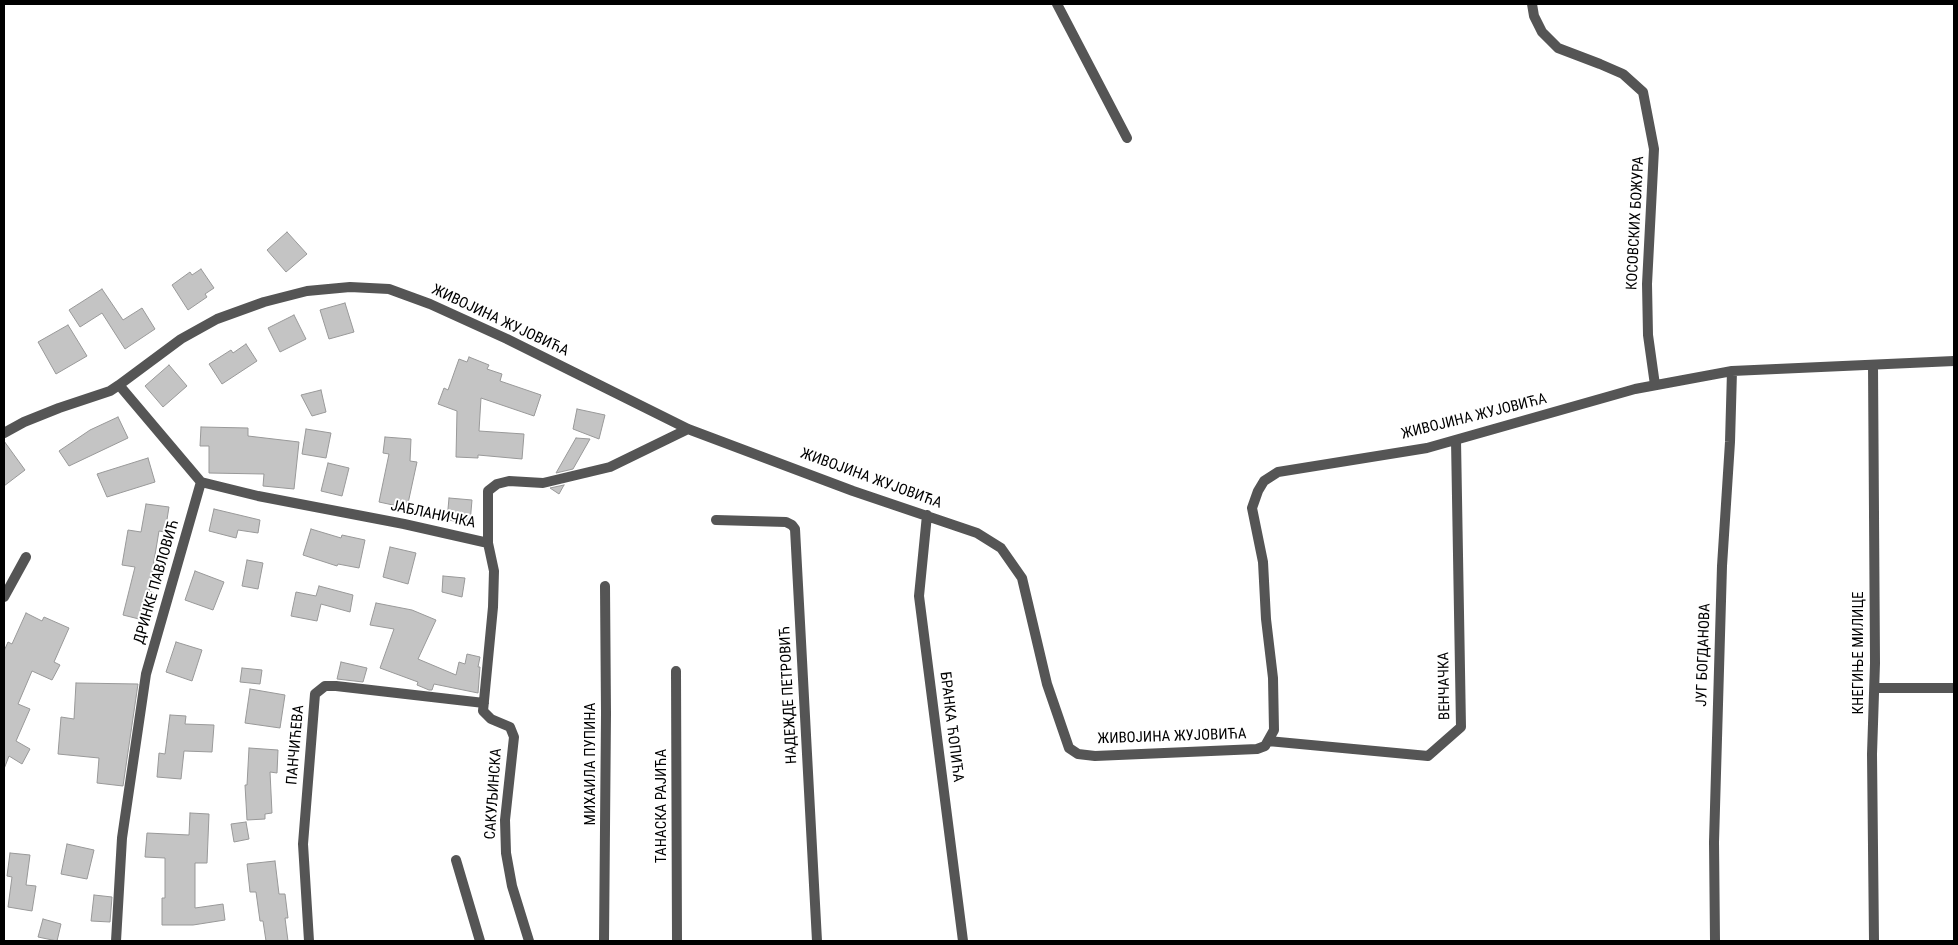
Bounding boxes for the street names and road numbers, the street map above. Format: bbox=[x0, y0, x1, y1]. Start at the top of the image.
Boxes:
street label: КОСОВСКИХ БОЖУРА bbox=[1624, 156, 1648, 290]
street label: ЖИВОЈИНА ЖУЈОВИЋА bbox=[429, 281, 571, 361]
street label: ЖИВОЈИНА ЖУЈОВИЋА bbox=[1399, 390, 1549, 444]
street label: ЖИВОЈИНА ЖУЈОВИЋА bbox=[798, 445, 944, 513]
street label: ЈАБЛАНИЧКА bbox=[389, 497, 477, 533]
street label: ДРИНКЕ ПАВЛОВИЋ bbox=[131, 518, 183, 646]
street label: КНЕГИЊЕ МИЛИЦЕ bbox=[1850, 592, 1868, 714]
street label: ЈУГ БОГДАНОВА bbox=[1693, 603, 1715, 707]
street label: НАДЕЖДЕ ПЕТРОВИЋ bbox=[776, 625, 802, 765]
street label: ВЕНЧАЧКА bbox=[1435, 652, 1455, 720]
street label: БРАНКА ЋОПИЋА bbox=[935, 671, 967, 783]
street label: МИХАИЛА ПУПИНА bbox=[582, 703, 600, 825]
street label: ПАНЧИЋЕВА bbox=[284, 704, 308, 786]
street label: ЖИВОЈИНА ЖУЈОВИЋА bbox=[1097, 725, 1247, 749]
street label: САКУЉИНСКА bbox=[482, 748, 506, 840]
street label: ТАНАСКА РАЈИЋА bbox=[653, 749, 671, 863]

